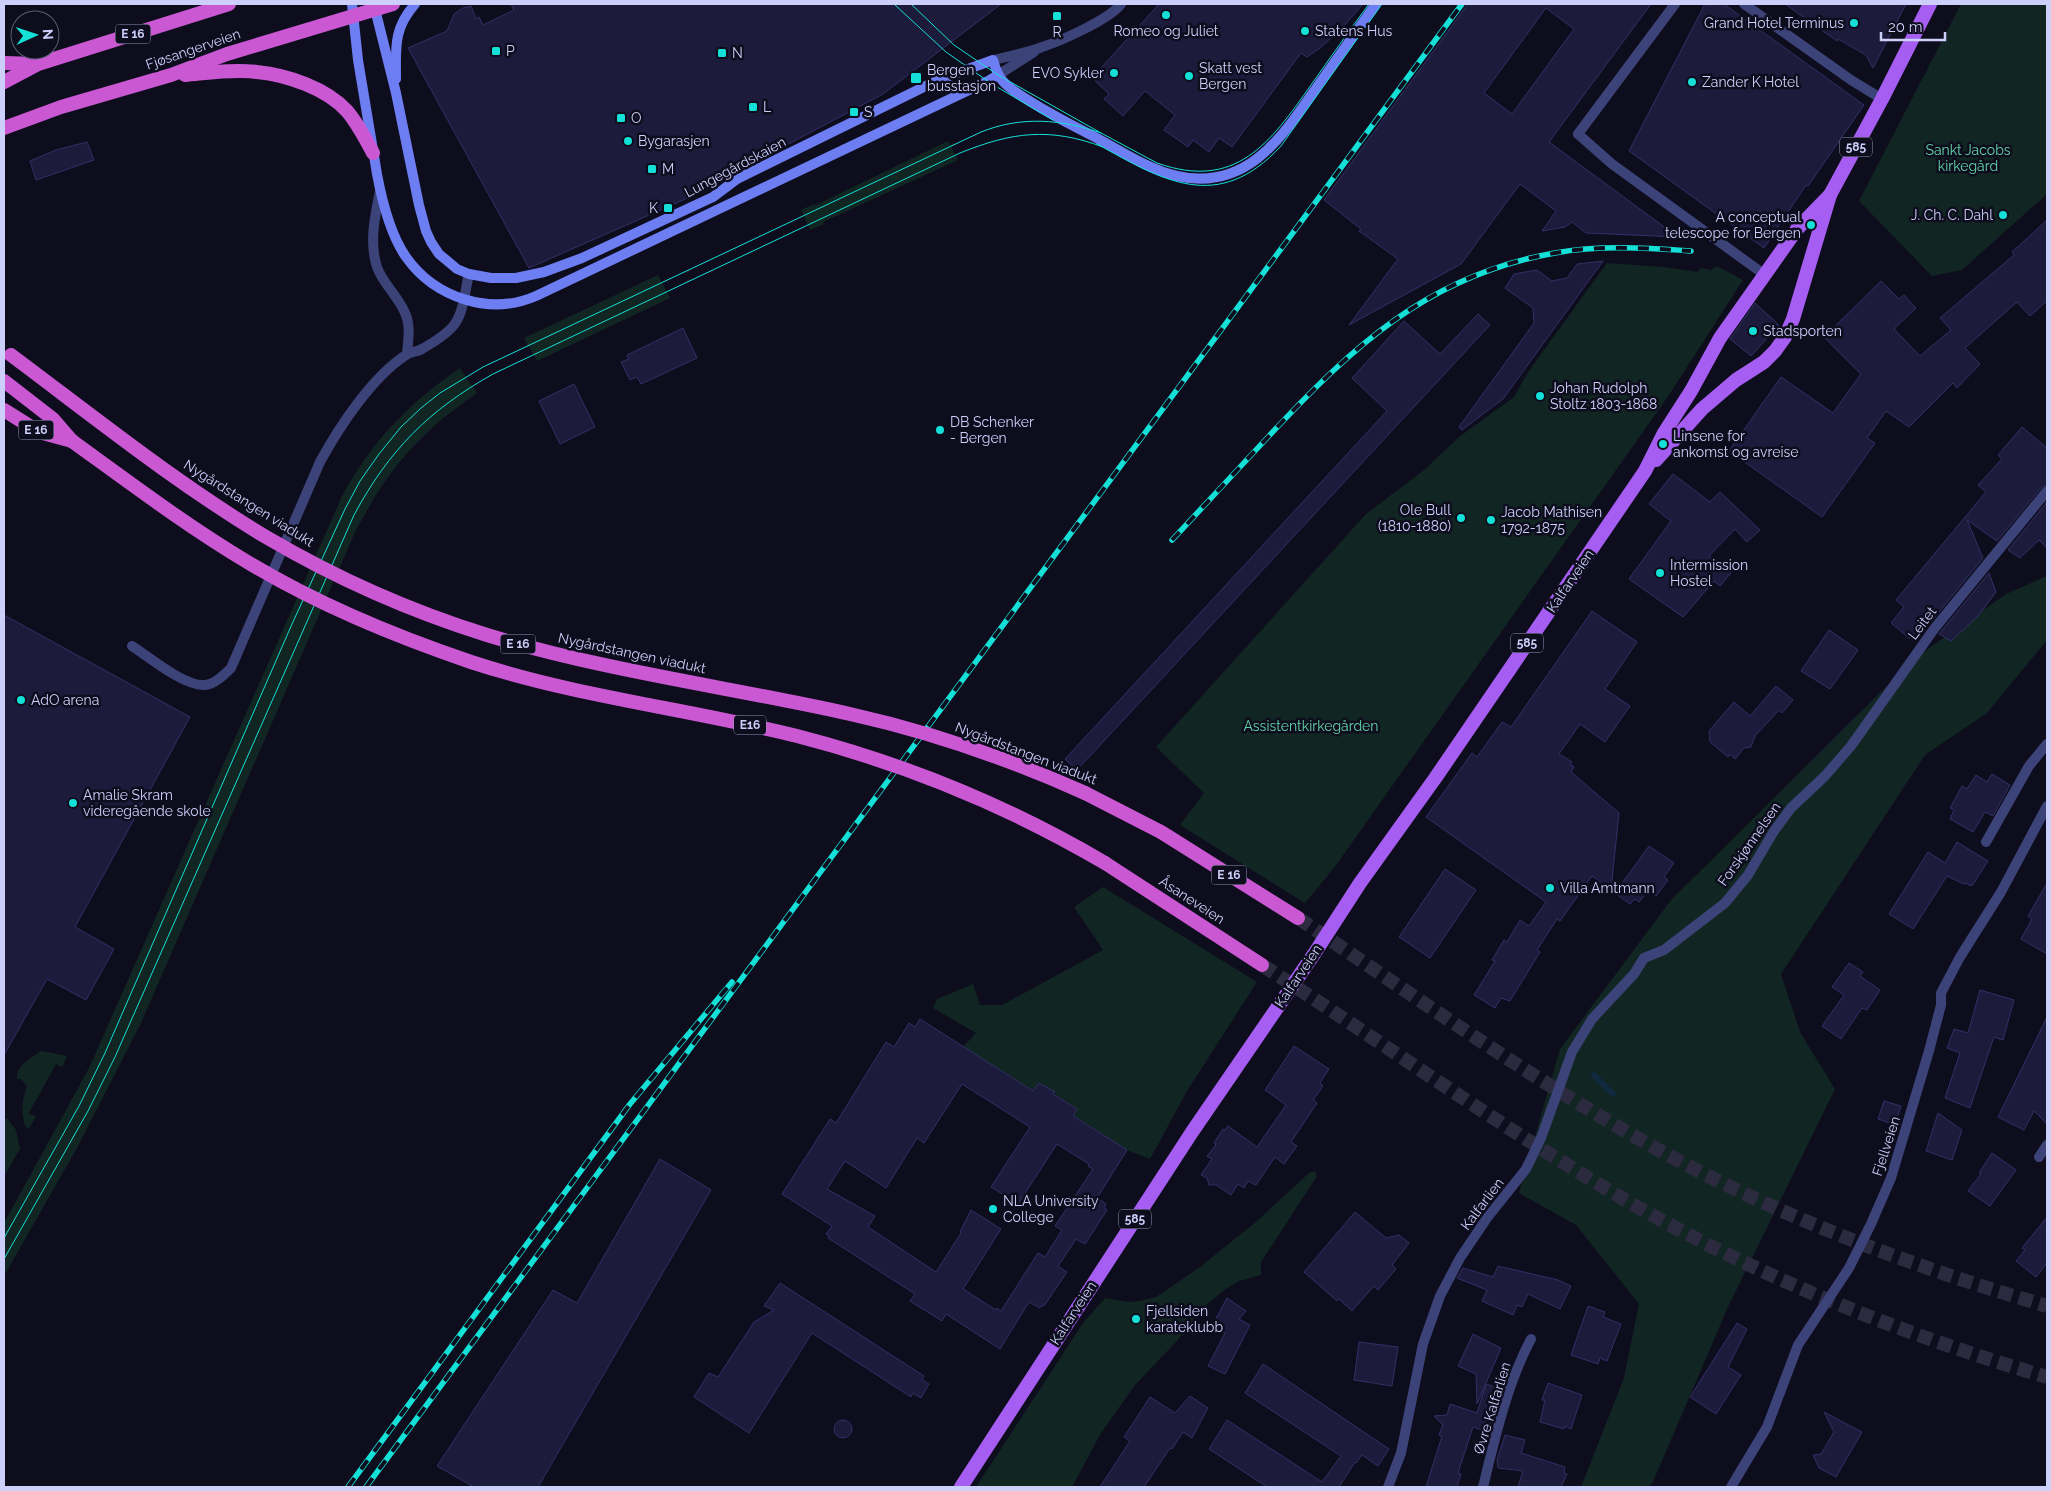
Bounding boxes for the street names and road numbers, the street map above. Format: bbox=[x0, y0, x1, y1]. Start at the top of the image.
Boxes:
road number: E 16 bbox=[116, 24, 150, 44]
street label: Fjøsangerveien bbox=[144, 25, 242, 73]
street label: Lungegårdskaien bbox=[682, 134, 788, 200]
road number: 585 bbox=[1840, 138, 1872, 156]
road number: E 16 bbox=[18, 420, 54, 440]
street label: Nygårdstangen viadukt bbox=[181, 456, 317, 550]
street label: Kalfarveien bbox=[1543, 546, 1597, 616]
street label: Leitet bbox=[1905, 603, 1940, 642]
street label: Nygårdstangen viadukt bbox=[557, 630, 708, 677]
road number: E 16 bbox=[500, 634, 536, 654]
road number: 585 bbox=[1511, 634, 1543, 652]
road number: E16 bbox=[734, 716, 766, 734]
street label: Nygårdstangen viadukt bbox=[953, 719, 1099, 788]
street label: Forskjønnelsen bbox=[1714, 799, 1784, 889]
road number: E 16 bbox=[1212, 866, 1246, 884]
street label: Åsaneveien bbox=[1156, 872, 1228, 927]
street label: Kalfarveien bbox=[1271, 941, 1325, 1011]
street label: Fjellveien bbox=[1869, 1114, 1903, 1178]
street label: Kalfarlien bbox=[1457, 1175, 1507, 1233]
road number: 585 bbox=[1119, 1210, 1151, 1228]
street label: Kalfarveien bbox=[1047, 1278, 1099, 1348]
street label: Øvre Kalfarlien bbox=[1470, 1360, 1514, 1456]

